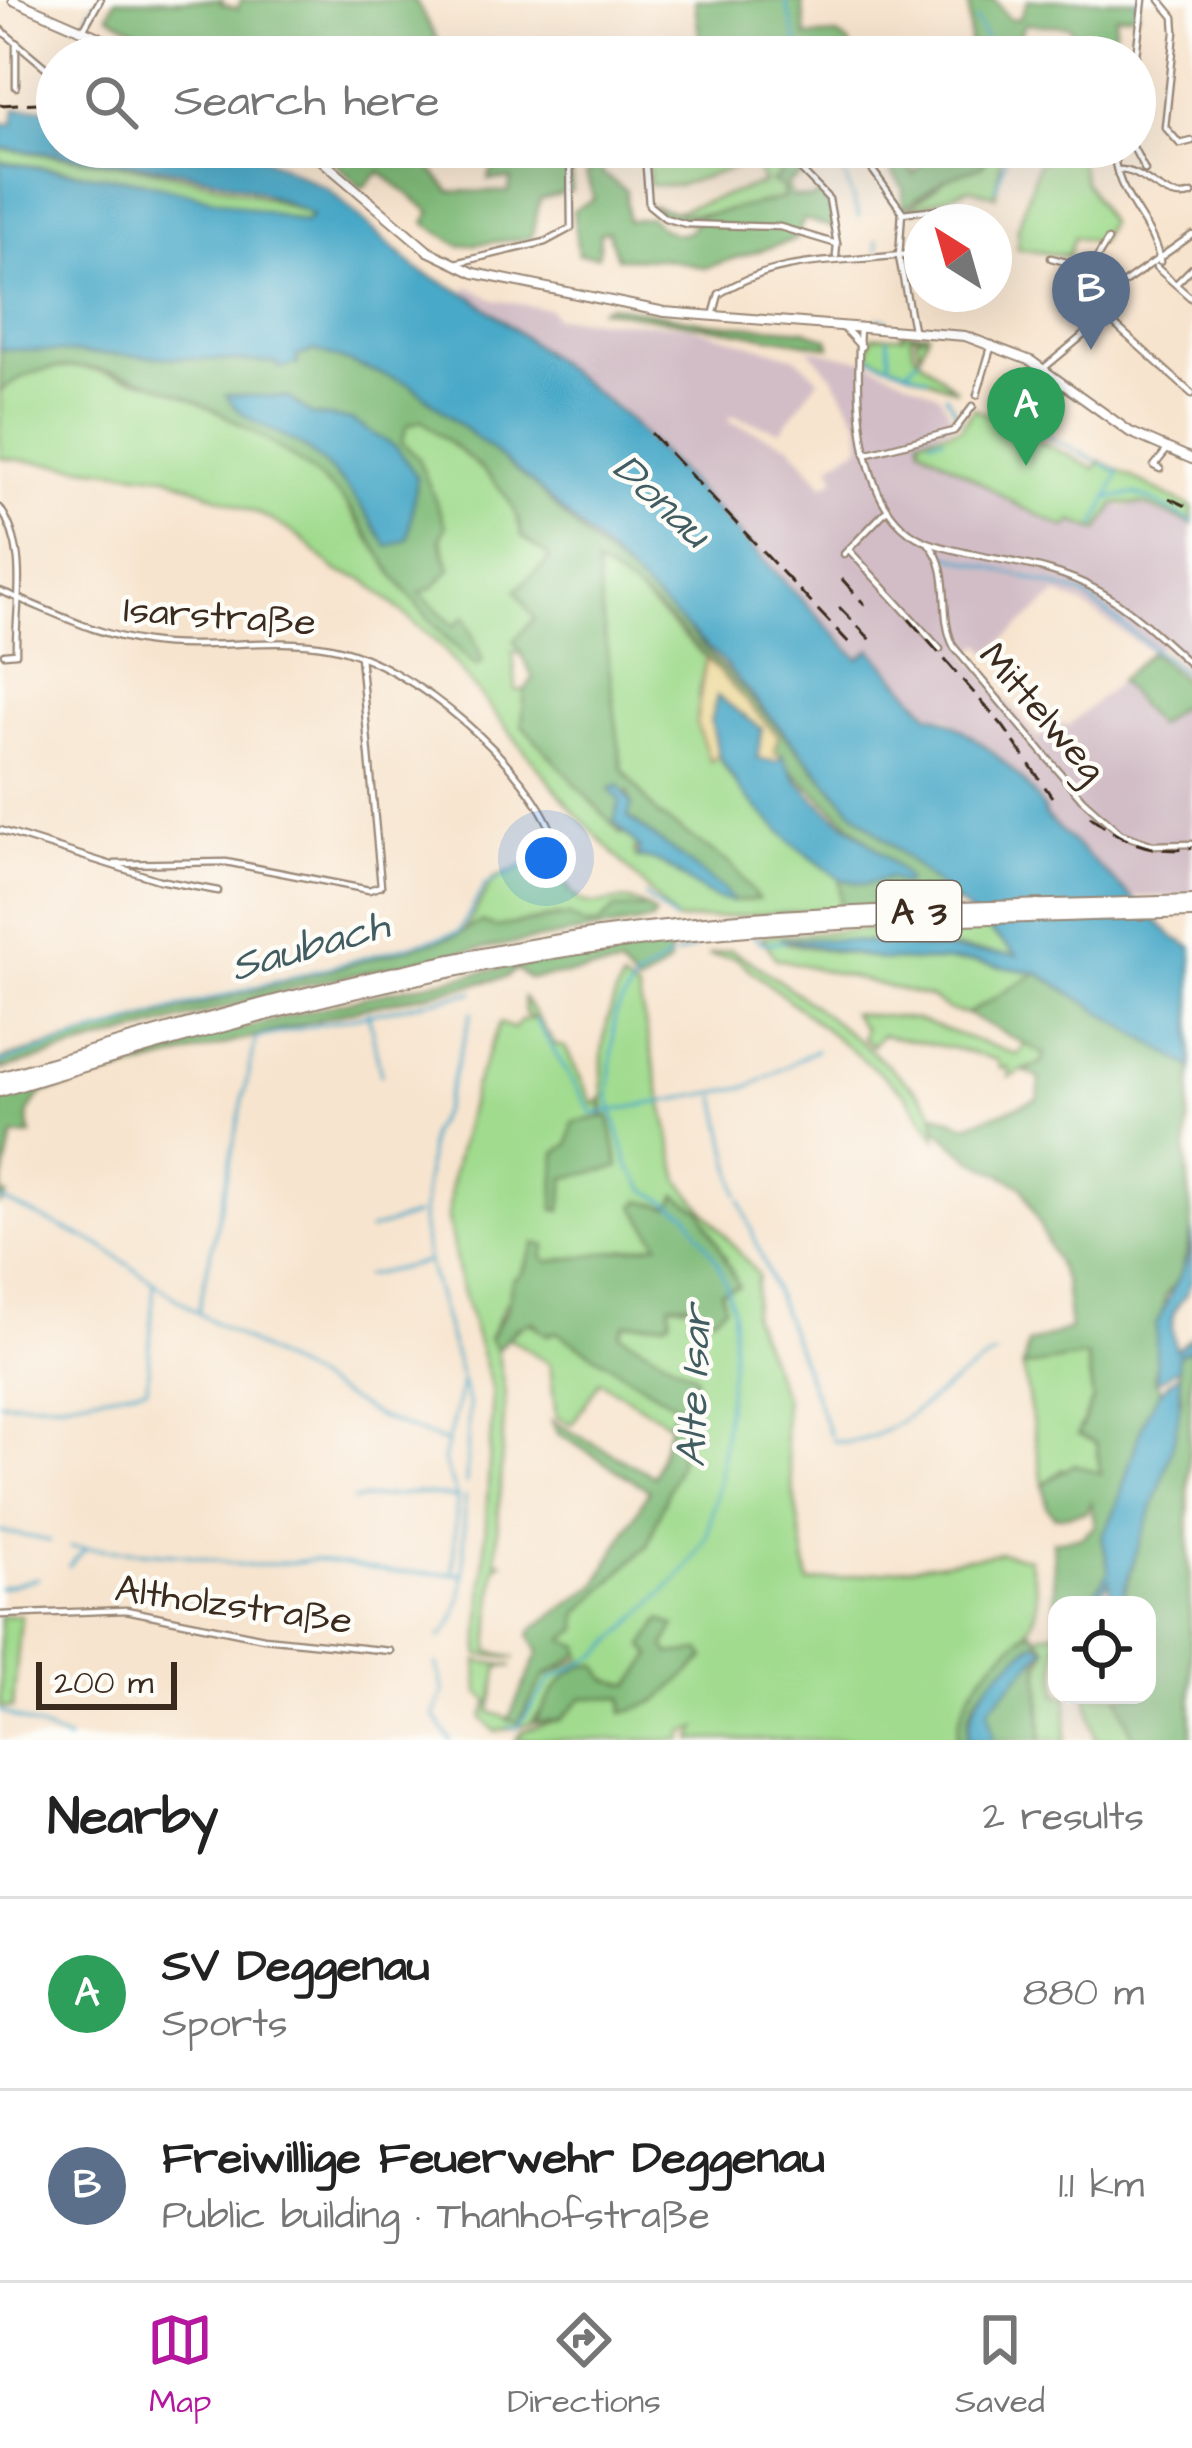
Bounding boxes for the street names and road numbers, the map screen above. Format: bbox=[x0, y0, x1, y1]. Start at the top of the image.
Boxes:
street label: Isarstraße bbox=[122, 583, 318, 651]
street label: Mittelweg bbox=[966, 631, 1118, 795]
road number: A 3 bbox=[877, 881, 961, 941]
street label: Altholzstraße bbox=[111, 1563, 356, 1649]

